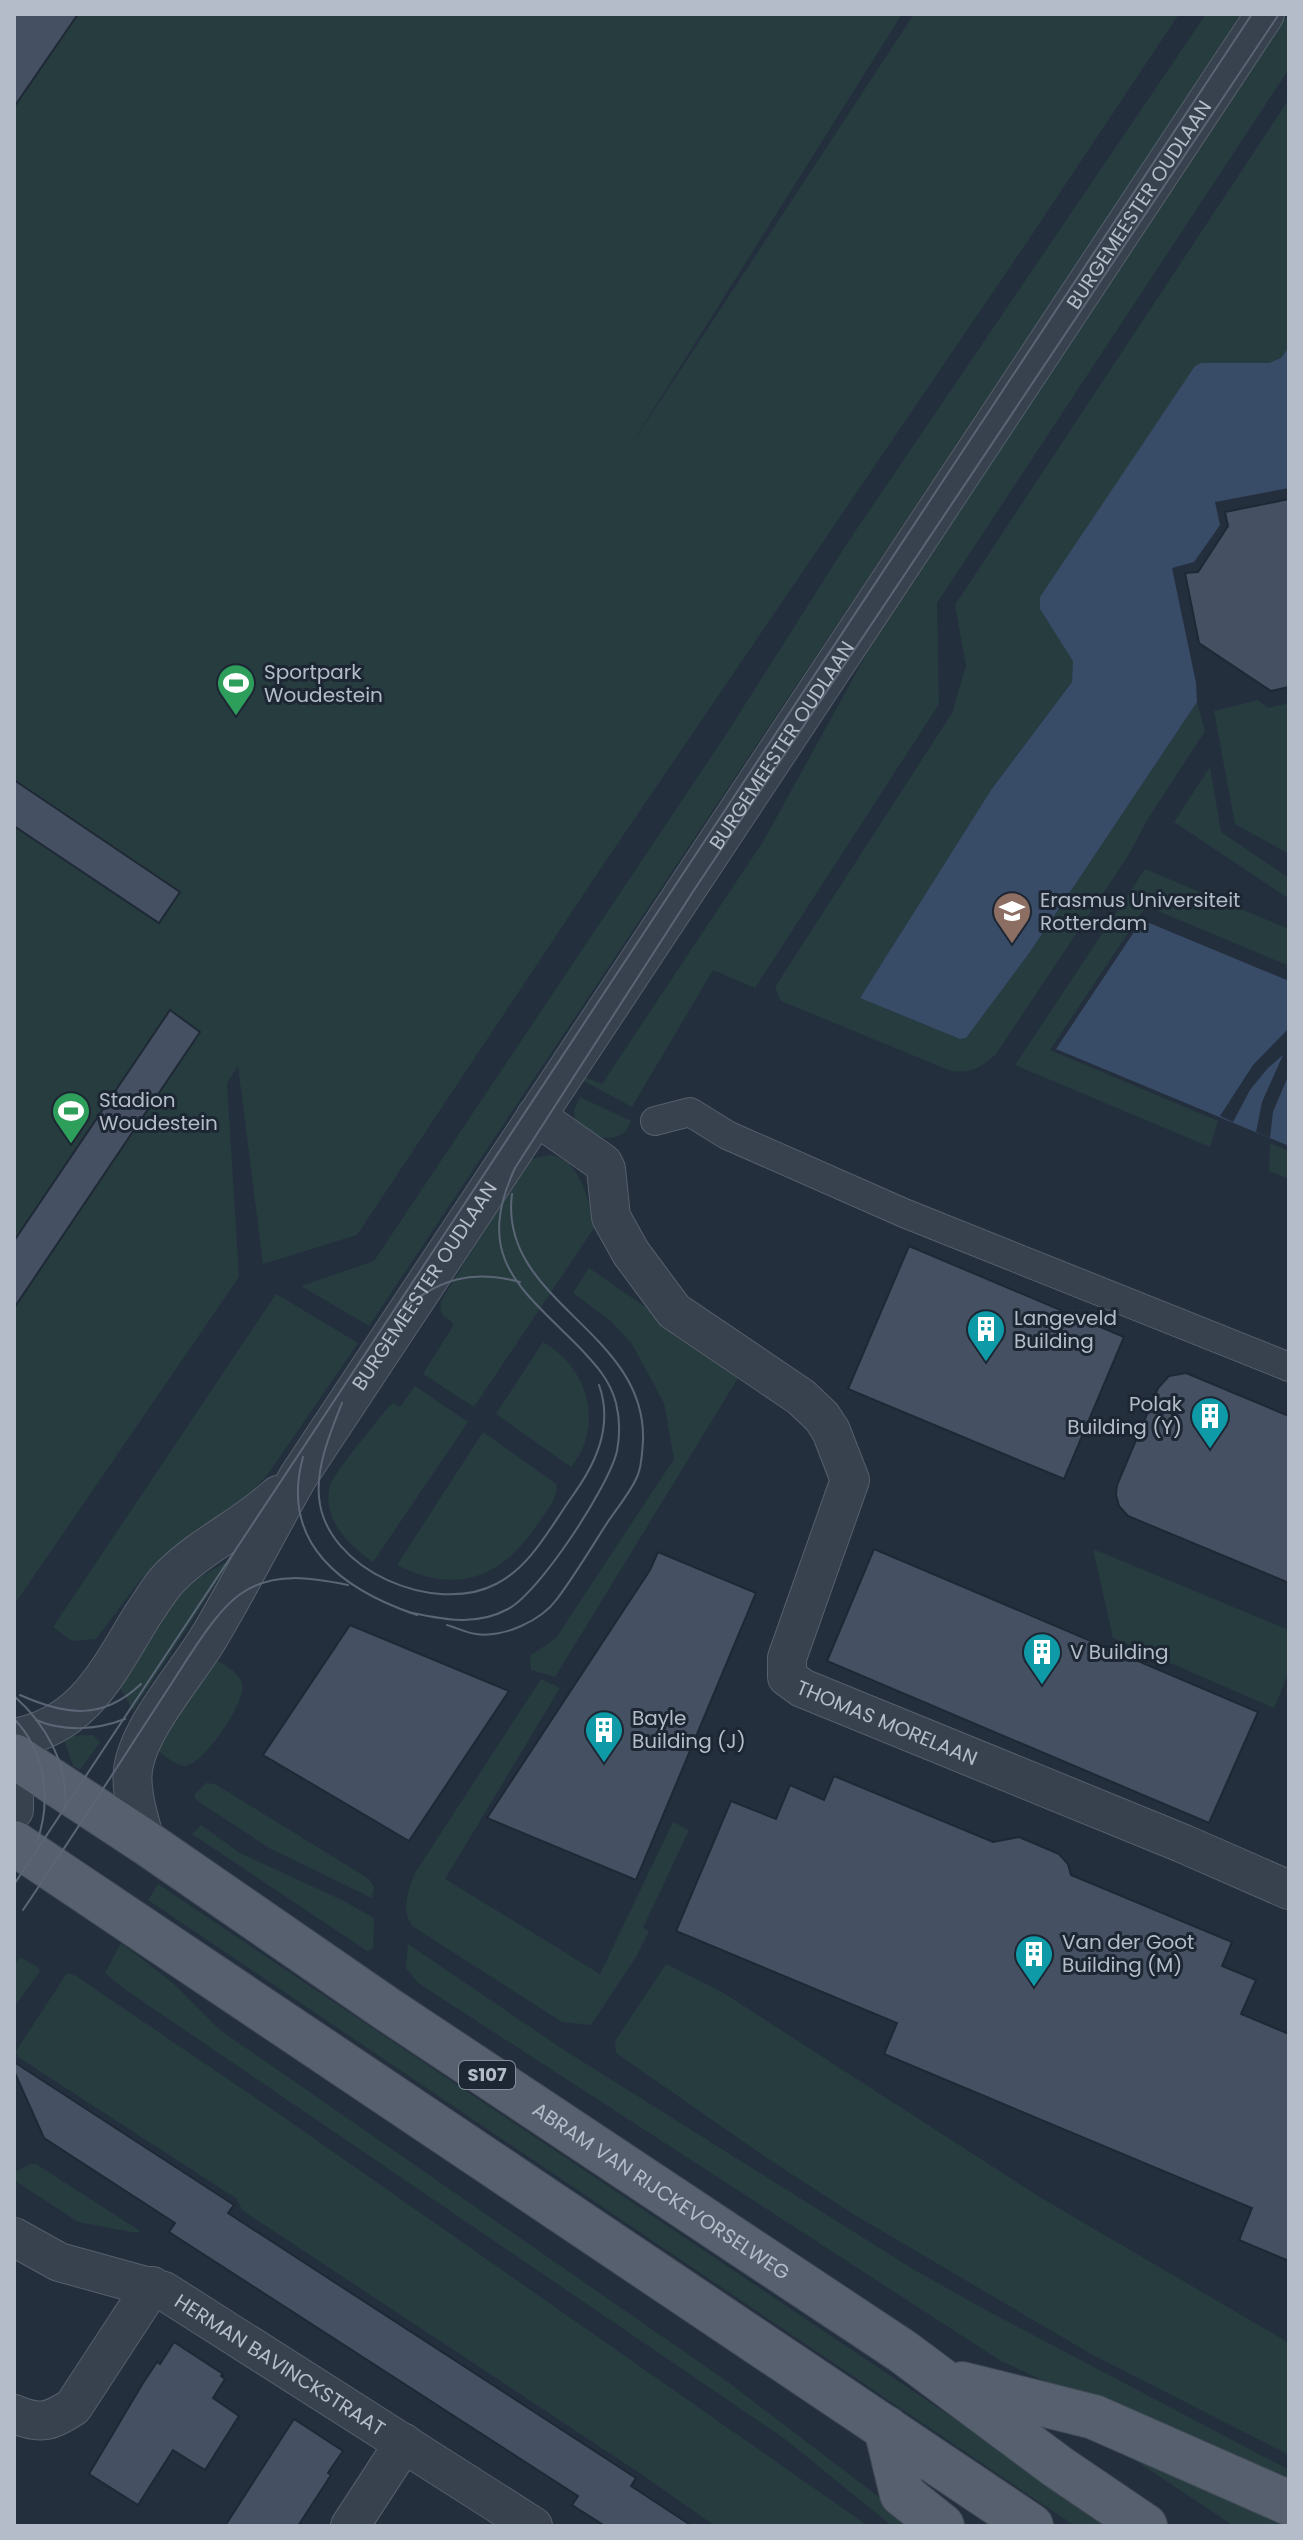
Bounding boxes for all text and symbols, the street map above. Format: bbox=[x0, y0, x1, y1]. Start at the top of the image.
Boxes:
street label: BURGEMEESTER OUDLAAN bbox=[1060, 95, 1218, 315]
street label: BURGEMEESTER OUDLAAN bbox=[702, 635, 861, 855]
place label: Sportpark Woudestein bbox=[264, 658, 383, 709]
sports icon: Sportpark Woudestein bbox=[215, 662, 257, 717]
place label: Erasmus Universiteit Rotterdam bbox=[1040, 886, 1240, 937]
school or university icon: Erasmus Universiteit Rotterdam bbox=[991, 890, 1033, 945]
place label: Stadion Woudestein bbox=[99, 1086, 218, 1137]
sports icon: Stadion Woudestein bbox=[50, 1090, 92, 1145]
street label: BURGEMEESTER OUDLAAN bbox=[345, 1176, 504, 1396]
place label: Langeveld Building bbox=[1014, 1304, 1117, 1355]
building icon: Langeveld Building bbox=[965, 1308, 1007, 1363]
place label: Polak Building (Y) bbox=[1067, 1390, 1183, 1441]
building icon: Polak Building (Y) bbox=[1189, 1395, 1231, 1450]
building icon: V Building bbox=[1021, 1631, 1063, 1686]
place label: V Building bbox=[1070, 1638, 1169, 1666]
street label: THOMAS MORELAAN bbox=[792, 1673, 982, 1772]
place label: Bayle Building (J) bbox=[632, 1704, 746, 1755]
building icon: Bayle Building (J) bbox=[583, 1709, 625, 1764]
place label: Van der Goot Building (M) bbox=[1062, 1928, 1194, 1979]
building icon: Van der Goot Building (M) bbox=[1013, 1933, 1055, 1988]
road number: S107 bbox=[459, 2061, 515, 2089]
street label: ABRAM VAN RIJCKEVORSELWEG bbox=[527, 2096, 795, 2287]
street label: HERMAN BAVINCKSTRAAT bbox=[169, 2287, 391, 2443]

